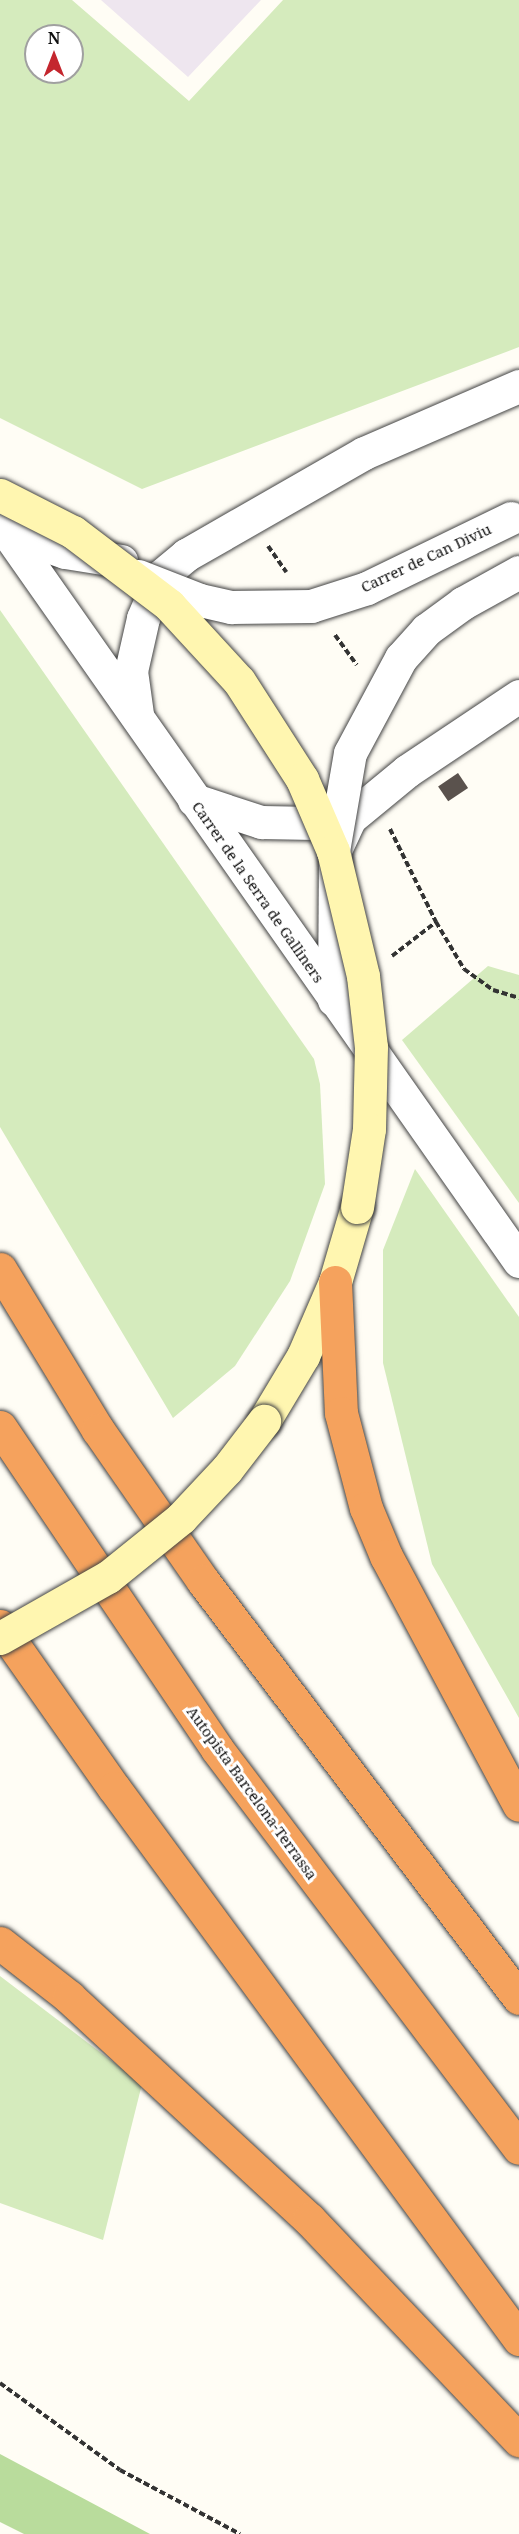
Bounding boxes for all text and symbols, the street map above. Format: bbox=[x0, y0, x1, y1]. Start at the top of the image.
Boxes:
north arrow bbox=[24, 24, 84, 84]
text: N bbox=[48, 27, 60, 49]
street label: Carrer de Can Diviu bbox=[358, 520, 494, 596]
street label: Carrer de la Serra de Galliners bbox=[188, 798, 328, 986]
street label: Autopista Barcelona-Terrassa bbox=[183, 1703, 321, 1883]

